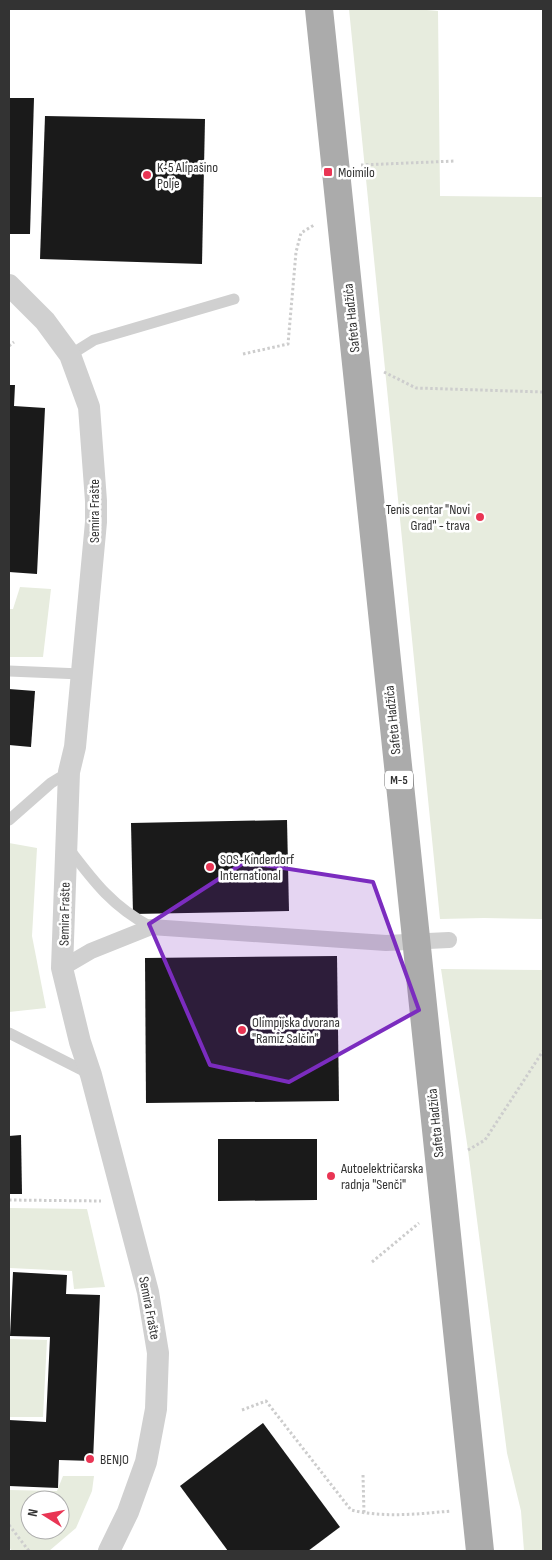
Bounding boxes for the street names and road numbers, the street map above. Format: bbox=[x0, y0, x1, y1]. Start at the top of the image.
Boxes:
street label: Safeta Hadžića bbox=[339, 283, 364, 353]
street label: Semira Frašte bbox=[86, 479, 103, 543]
street label: Safeta Hadžića bbox=[380, 685, 405, 755]
road number: M-5 bbox=[385, 770, 413, 790]
street label: Semira Frašte bbox=[55, 882, 74, 946]
street label: Safeta Hadžića bbox=[423, 1088, 448, 1158]
street label: Semira Frašte bbox=[135, 1275, 164, 1341]

